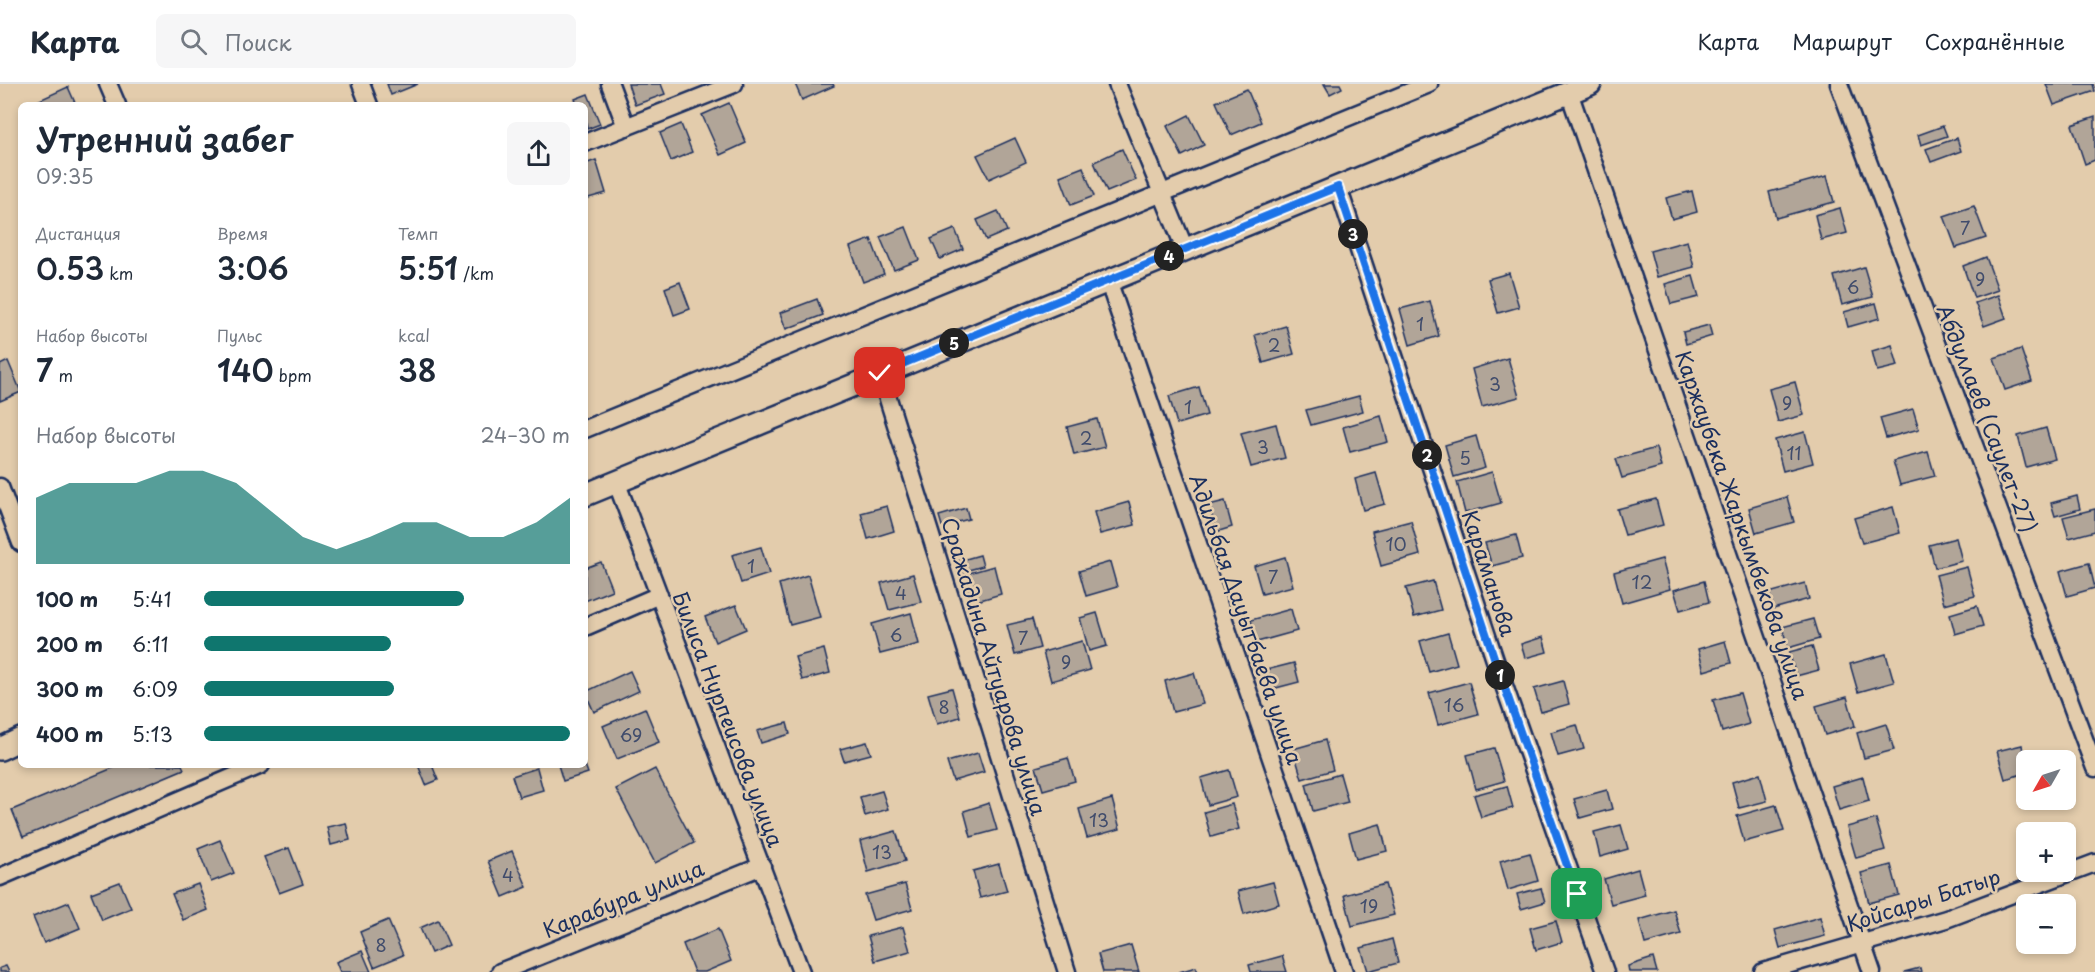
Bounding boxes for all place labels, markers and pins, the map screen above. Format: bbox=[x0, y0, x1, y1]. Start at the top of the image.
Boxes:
pin: 3 bbox=[1338, 219, 1368, 249]
pin: 4 bbox=[1154, 241, 1184, 271]
pin: 5 bbox=[939, 328, 969, 358]
pin bbox=[854, 347, 905, 398]
pin: 2 bbox=[1412, 440, 1442, 470]
pin: 1 bbox=[1485, 660, 1515, 690]
pin bbox=[1551, 868, 1602, 919]

